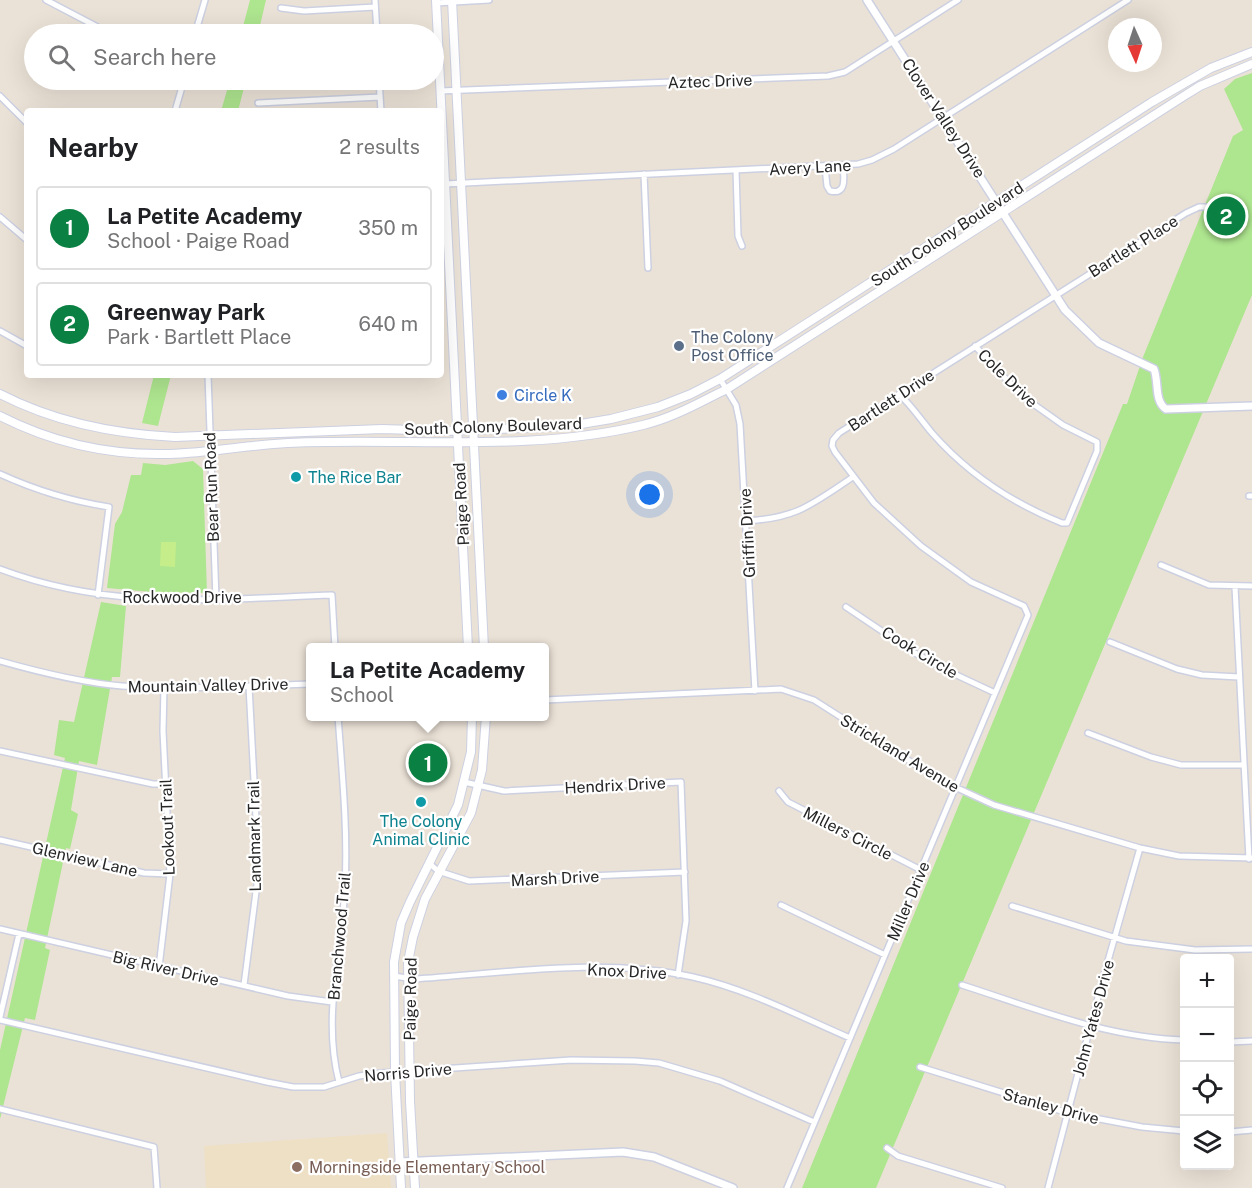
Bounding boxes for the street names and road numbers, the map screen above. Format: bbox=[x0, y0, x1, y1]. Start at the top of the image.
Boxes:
street label: Clover Valley Drive bbox=[898, 55, 989, 182]
street label: Aztec Drive bbox=[667, 71, 753, 92]
street label: Avery Lane bbox=[768, 156, 852, 179]
street label: South Colony Boulevard bbox=[867, 178, 1027, 291]
street label: Bartlett Place bbox=[1085, 211, 1182, 282]
street label: Cole Drive bbox=[974, 345, 1041, 411]
street label: Bartlett Drive bbox=[845, 366, 938, 435]
street label: South Colony Boulevard bbox=[404, 414, 582, 439]
street label: Bear Run Road bbox=[200, 432, 223, 542]
street label: Paige Road bbox=[450, 462, 473, 546]
street label: Griffin Drive bbox=[736, 488, 759, 578]
street label: Rockwood Drive bbox=[122, 588, 242, 607]
street label: Cook Circle bbox=[878, 622, 961, 683]
street label: Mountain Valley Drive bbox=[127, 675, 289, 696]
street label: Strickland Avenue bbox=[837, 710, 963, 797]
street label: Hendrix Drive bbox=[564, 773, 666, 798]
street label: Lookout Trail bbox=[156, 778, 179, 876]
street label: Landmark Trail bbox=[244, 780, 265, 892]
street label: Millers Circle bbox=[800, 803, 896, 864]
street label: Glenview Lane bbox=[30, 838, 139, 881]
street label: Miller Drive bbox=[883, 858, 934, 944]
street label: Marsh Drive bbox=[510, 867, 600, 890]
street label: Branchwood Trail bbox=[324, 871, 355, 1001]
street label: Big River Drive bbox=[111, 947, 221, 990]
street label: Paige Road bbox=[400, 957, 421, 1041]
street label: John Yates Drive bbox=[1069, 958, 1118, 1079]
street label: Knox Drive bbox=[587, 960, 667, 983]
street label: Norris Drive bbox=[364, 1059, 453, 1086]
street label: Stanley Drive bbox=[1001, 1085, 1101, 1128]

